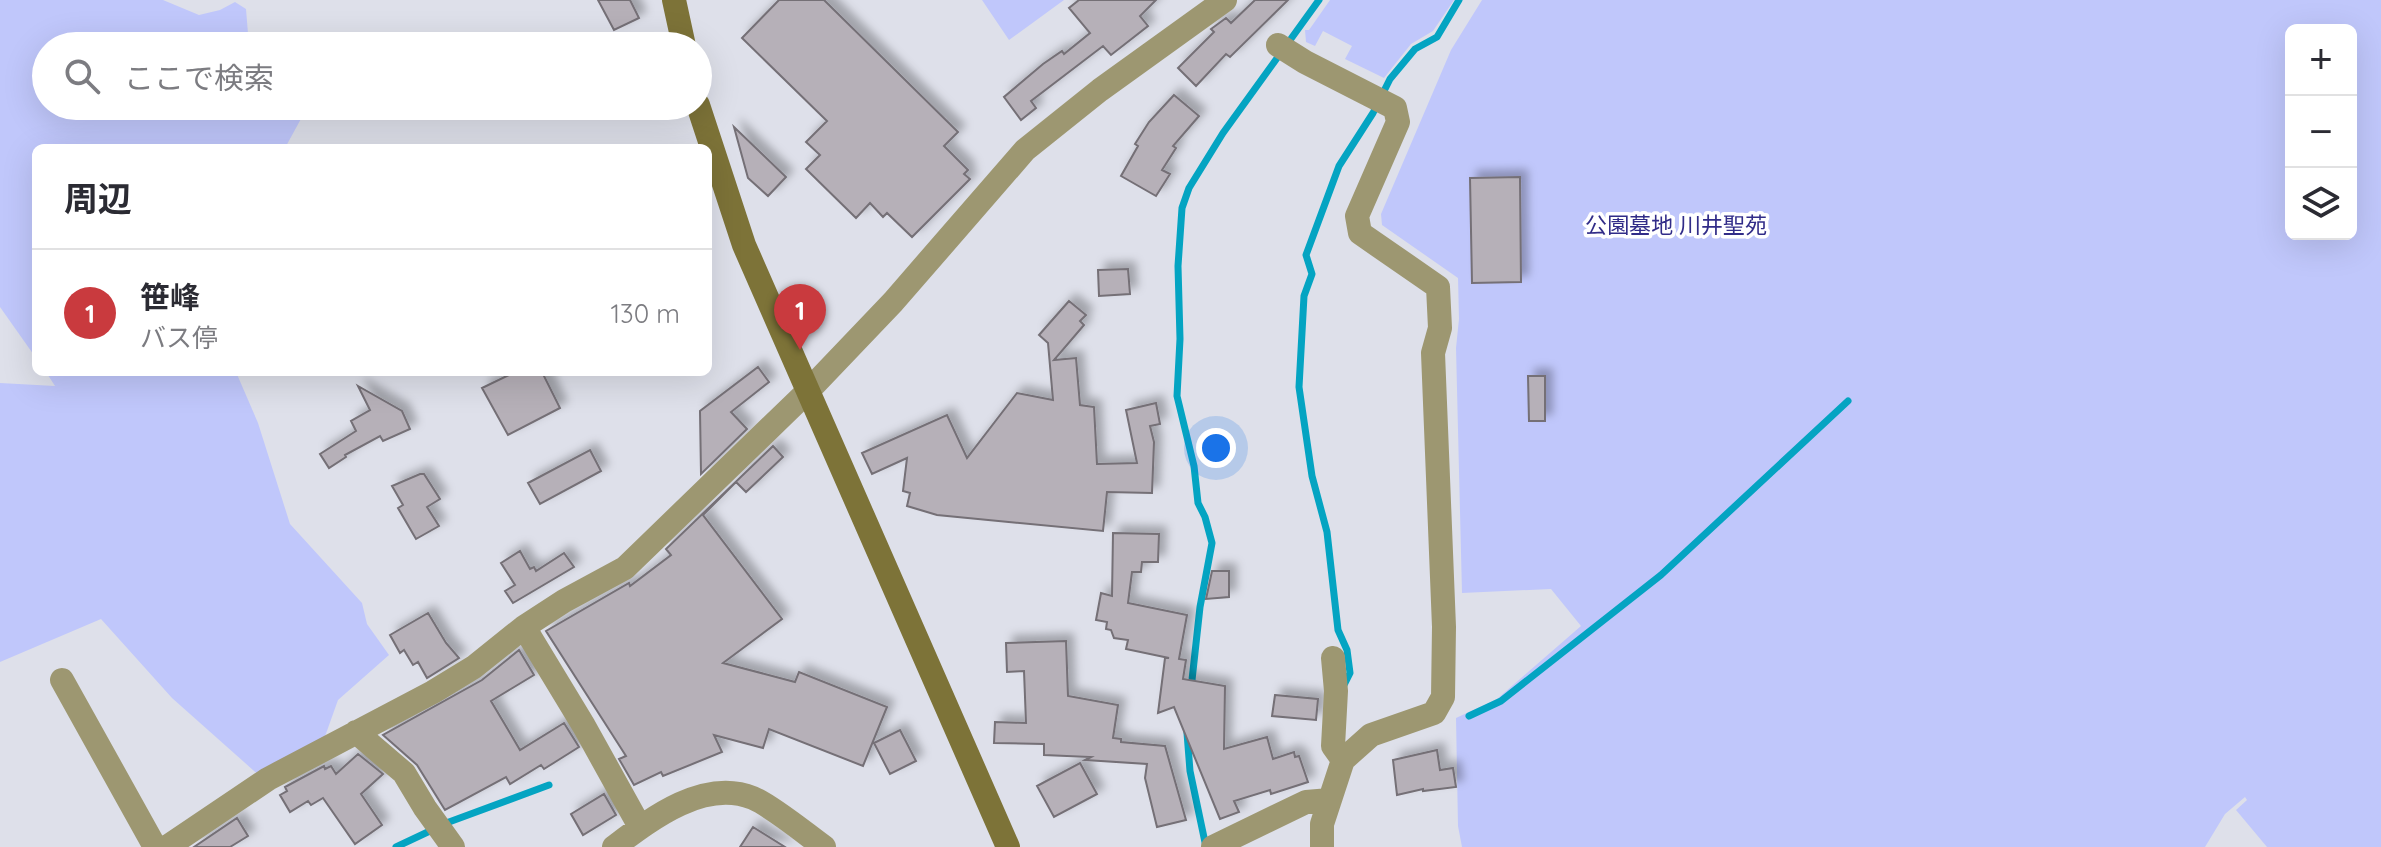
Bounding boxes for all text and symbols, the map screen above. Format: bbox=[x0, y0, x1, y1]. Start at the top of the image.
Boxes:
map controls bbox=[2285, 24, 2357, 240]
button: + bbox=[2285, 24, 2357, 96]
search box bbox=[32, 32, 712, 120]
icon: search bbox=[60, 54, 104, 98]
text: ここで検索 bbox=[124, 59, 274, 97]
button: − bbox=[2285, 96, 2357, 168]
button: layers bbox=[2285, 168, 2357, 240]
text: 周辺 bbox=[64, 177, 132, 220]
park label: 公園墓地 川井聖苑 bbox=[1585, 211, 1767, 239]
text: 笹峰 bbox=[140, 278, 200, 316]
pin: 1 bbox=[774, 284, 826, 350]
text: 1 bbox=[85, 297, 95, 330]
text: 130 m bbox=[610, 297, 680, 330]
text: バス停 bbox=[140, 321, 218, 354]
your location bbox=[1196, 428, 1236, 468]

